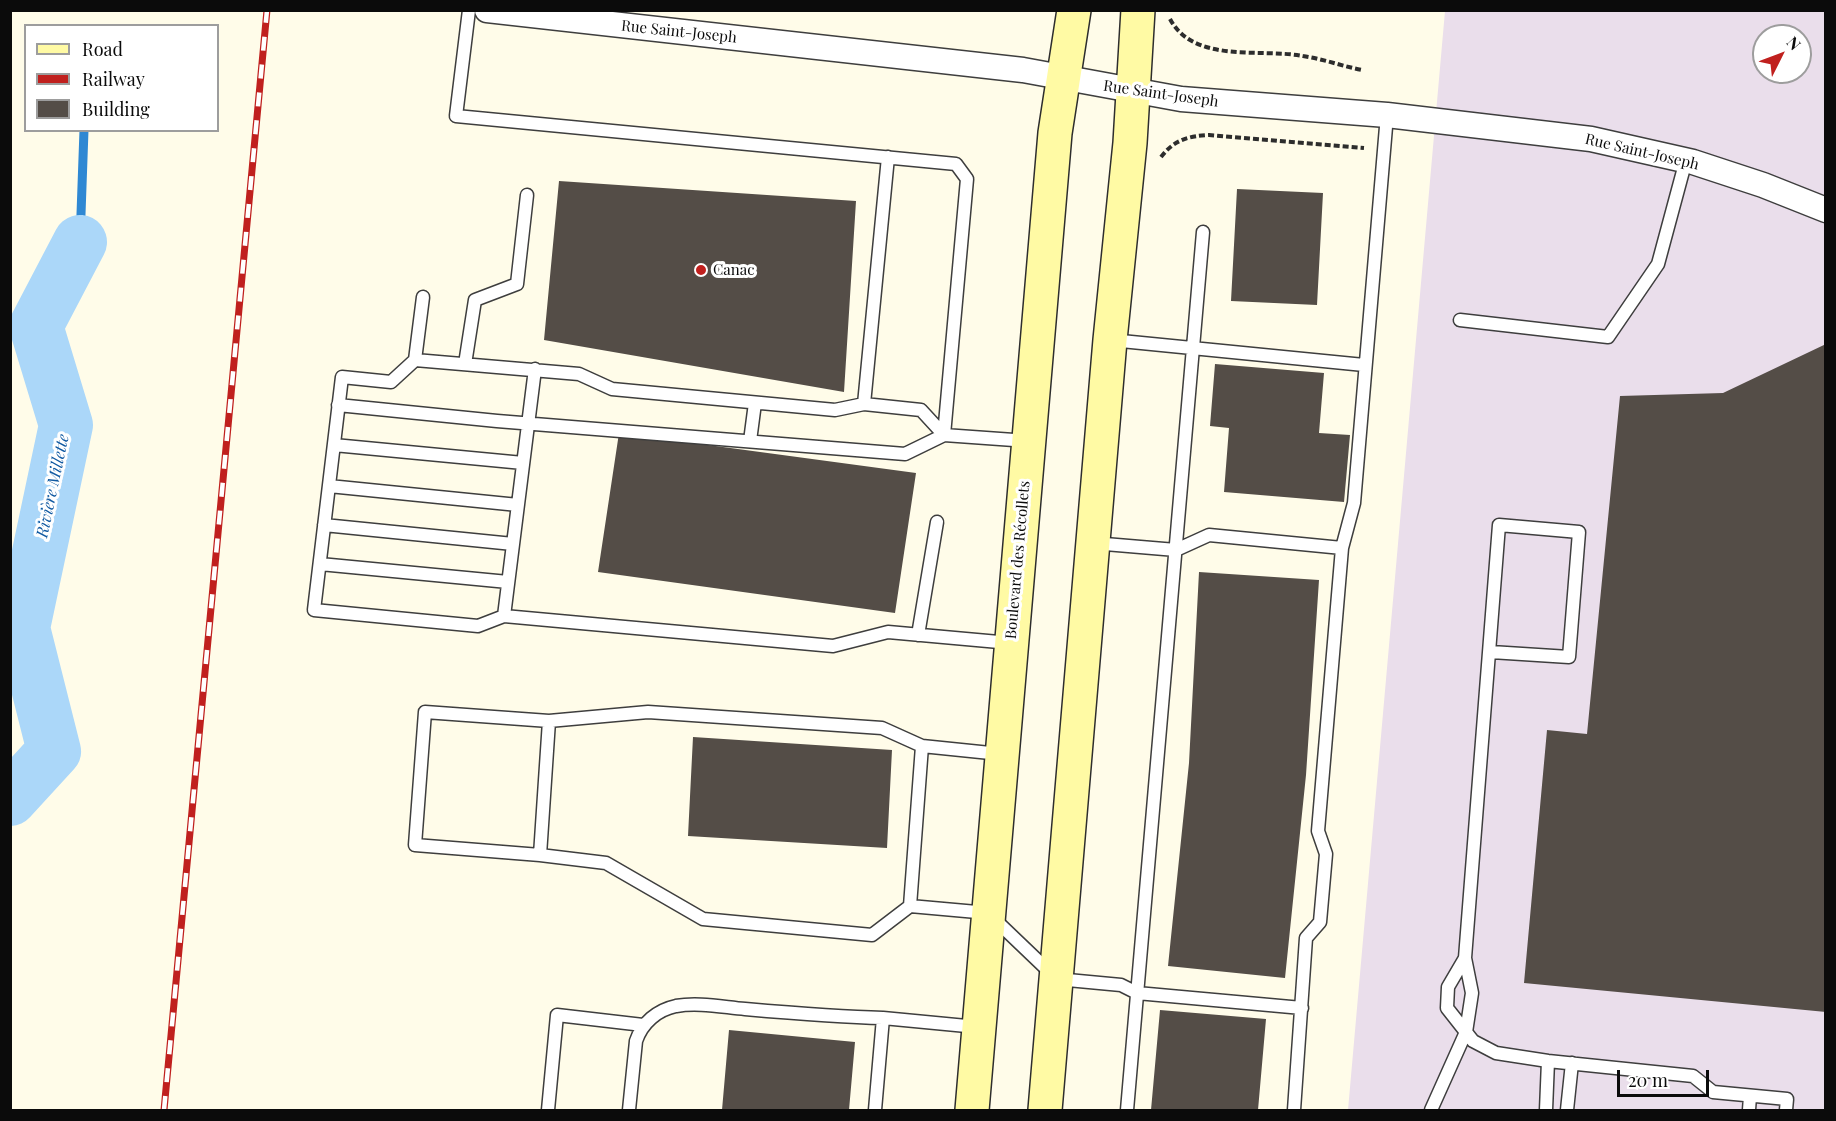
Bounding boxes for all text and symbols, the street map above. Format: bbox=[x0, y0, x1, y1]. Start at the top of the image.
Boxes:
street label: Rue Saint-Joseph bbox=[620, 17, 738, 47]
legend bbox=[24, 24, 219, 132]
north arrow bbox=[1752, 24, 1812, 84]
text: N bbox=[1783, 32, 1806, 54]
text: Road bbox=[82, 37, 123, 61]
text: Railway bbox=[82, 67, 145, 91]
street label: Rue Saint-Joseph bbox=[1102, 77, 1220, 111]
text: Building bbox=[82, 97, 150, 121]
street label: Rue Saint-Joseph bbox=[1583, 130, 1701, 174]
place label: Canac bbox=[713, 261, 755, 279]
marker: Canac bbox=[694, 263, 708, 277]
water label: Rivière Millette bbox=[33, 432, 73, 540]
street label: Boulevard des Récollets bbox=[1002, 480, 1034, 640]
scale bar bbox=[1620, 1058, 1712, 1096]
text: 20 m bbox=[1628, 1068, 1668, 1092]

